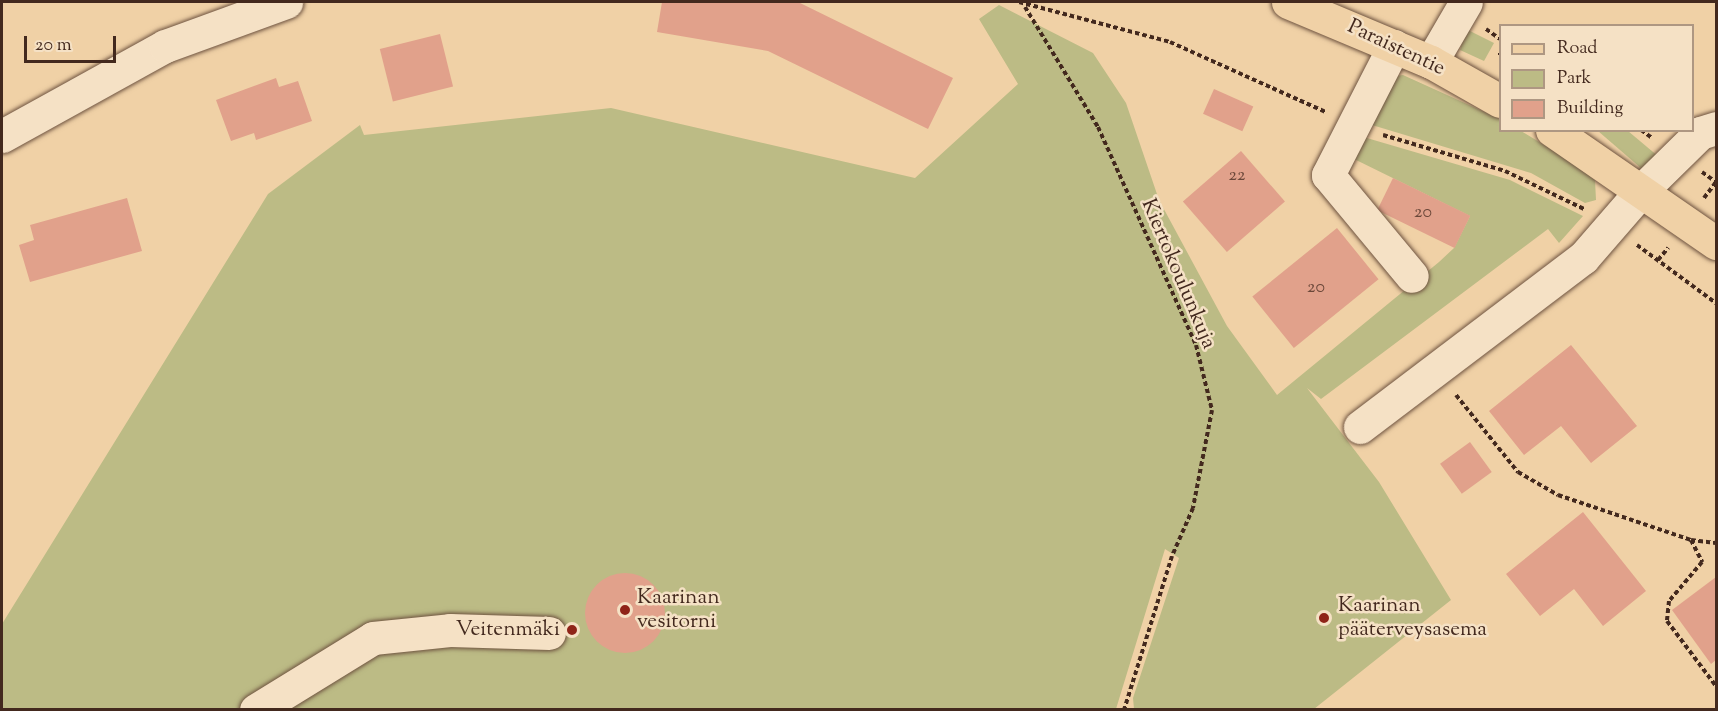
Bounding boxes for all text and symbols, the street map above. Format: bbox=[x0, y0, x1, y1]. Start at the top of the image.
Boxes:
street label: Paraistentie bbox=[1343, 14, 1449, 82]
scale bar bbox=[27, 24, 118, 62]
legend bbox=[1499, 24, 1694, 132]
text: 20 m bbox=[35, 33, 72, 59]
text: Road bbox=[1557, 36, 1597, 62]
text: Park bbox=[1557, 66, 1591, 92]
text: Building bbox=[1557, 96, 1623, 122]
house number: 22 bbox=[1229, 165, 1245, 187]
street label: Kiertokoulunkuja bbox=[1135, 195, 1221, 353]
house number: 20 bbox=[1414, 202, 1432, 224]
house number: 20 bbox=[1307, 277, 1325, 299]
place label: Kaarinan vesitorni bbox=[637, 585, 720, 635]
place label: Kaarinan pääterveysasema bbox=[1338, 593, 1487, 643]
marker: Kaarinan vesitorni bbox=[618, 603, 632, 617]
marker: Kaarinan pääterveysasema bbox=[1315, 609, 1333, 627]
place label: Veitenmäki bbox=[456, 617, 560, 643]
marker: Veitenmäki bbox=[565, 623, 579, 637]

